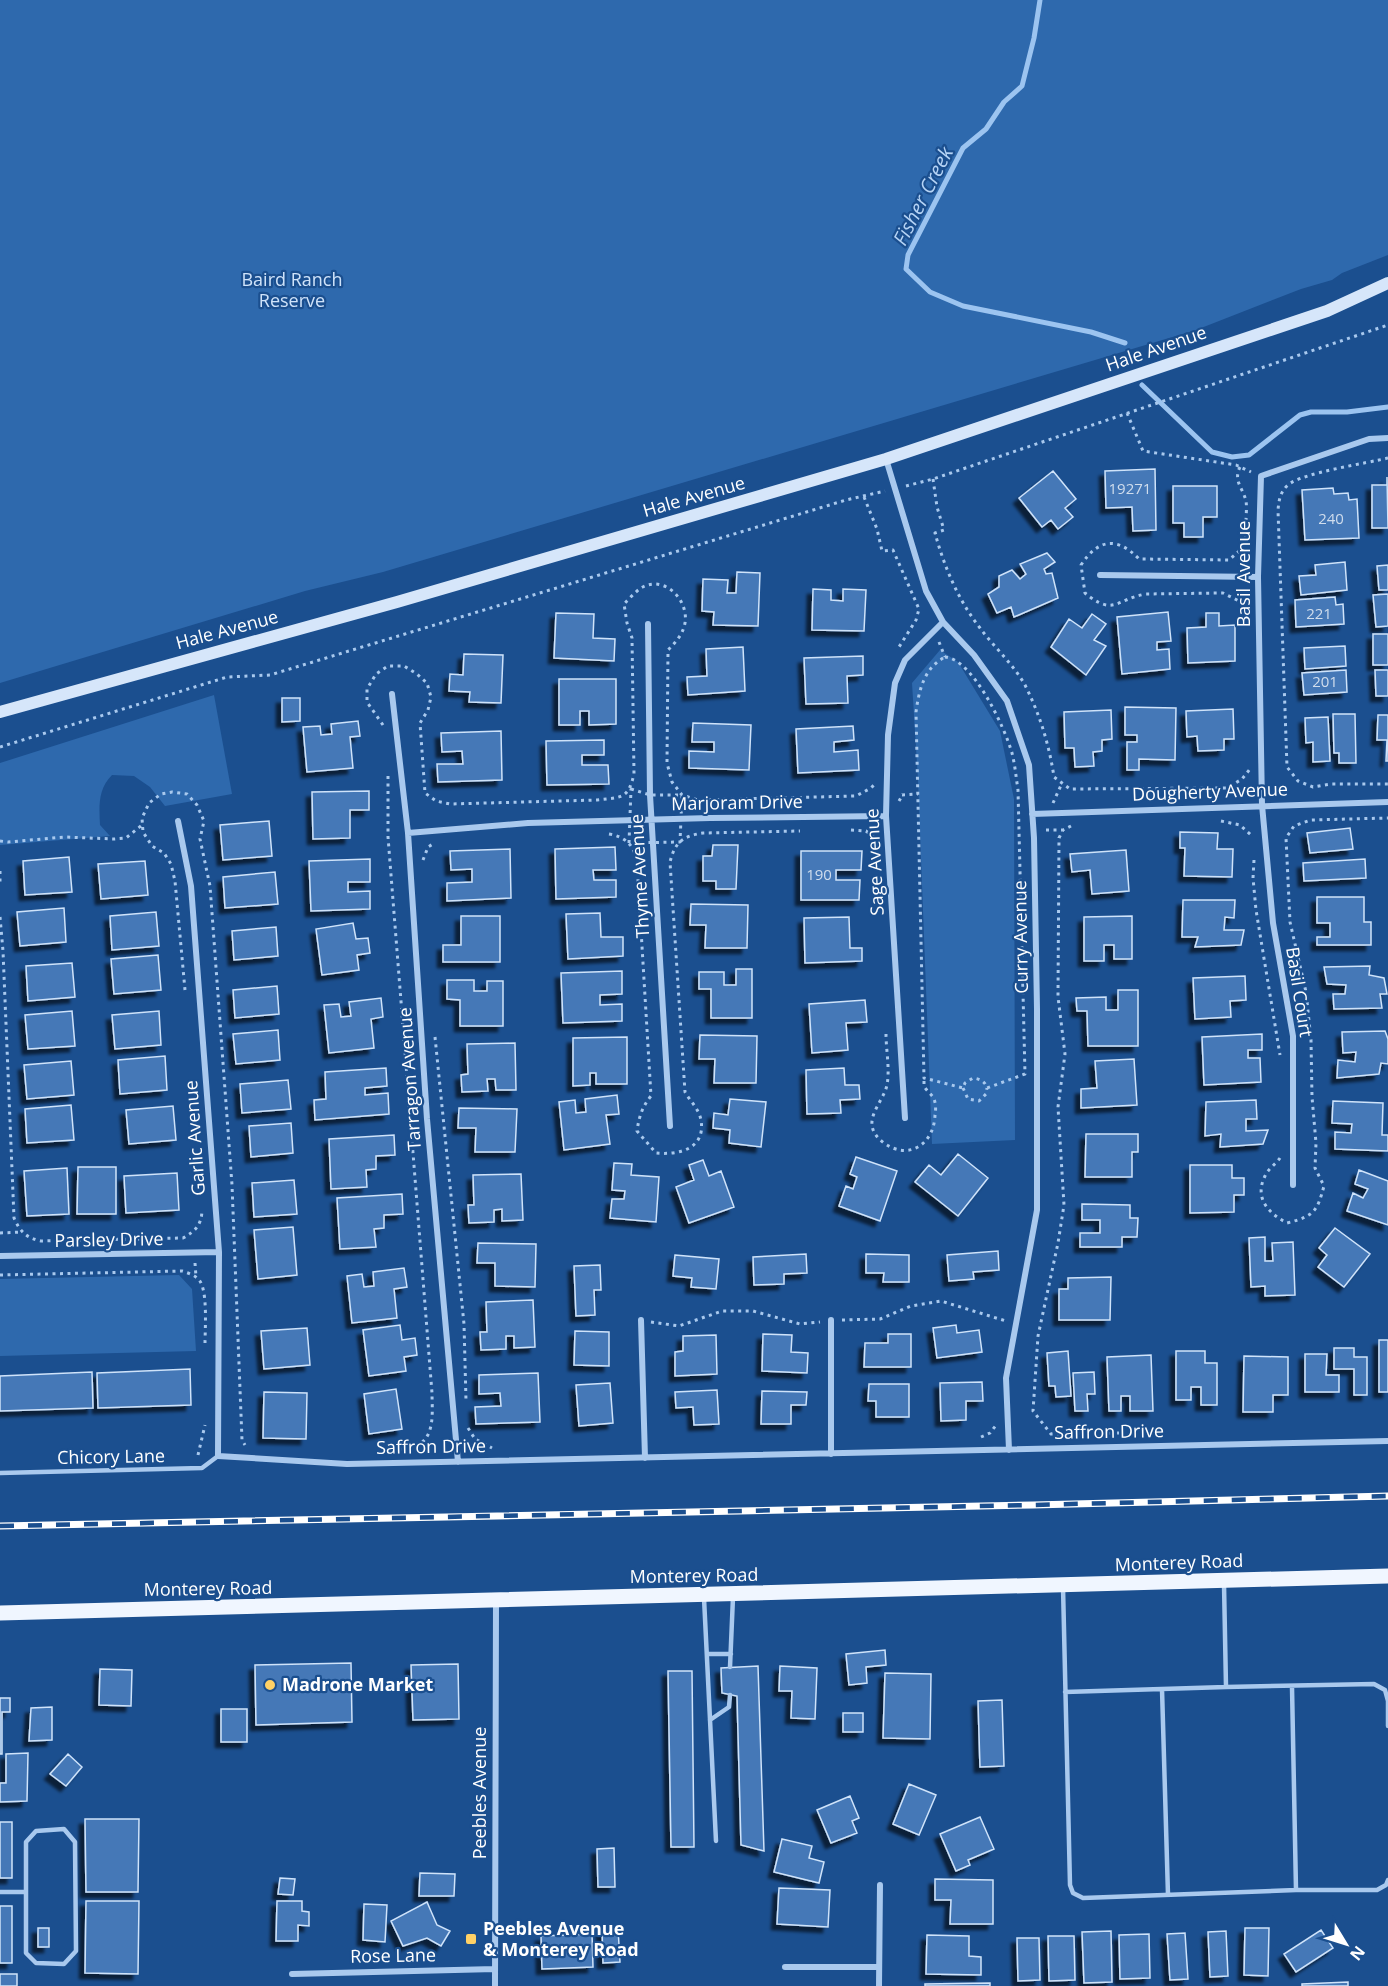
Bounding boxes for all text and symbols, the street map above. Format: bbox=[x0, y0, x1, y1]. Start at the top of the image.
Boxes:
water label: Fisher Creek bbox=[886, 141, 959, 250]
park label: Baird Ranch Reserve bbox=[241, 267, 343, 312]
street label: Hale Avenue bbox=[1102, 320, 1209, 377]
street label: Hale Avenue bbox=[640, 470, 748, 522]
house number: 19271 bbox=[1109, 478, 1151, 498]
house number: 240 bbox=[1318, 508, 1344, 528]
street label: Basil Avenue bbox=[1231, 521, 1255, 627]
house number: 221 bbox=[1306, 603, 1332, 623]
street label: Hale Avenue bbox=[173, 604, 281, 654]
house number: 201 bbox=[1312, 671, 1338, 691]
street label: Dougherty Avenue bbox=[1132, 776, 1288, 806]
street label: Marjoram Drive bbox=[671, 789, 803, 815]
street label: Sage Avenue bbox=[859, 808, 889, 916]
street label: Thyme Avenue bbox=[624, 813, 654, 939]
house number: 190 bbox=[806, 864, 832, 884]
street label: Curry Avenue bbox=[1007, 880, 1033, 994]
street label: Basil Court bbox=[1281, 945, 1319, 1039]
street label: Tarragon Avenue bbox=[392, 1007, 426, 1152]
street label: Garlic Avenue bbox=[178, 1080, 210, 1197]
street label: Parsley Drive bbox=[54, 1226, 164, 1252]
street label: Saffron Drive bbox=[1054, 1418, 1164, 1444]
street label: Saffron Drive bbox=[376, 1433, 486, 1459]
street label: Chicory Lane bbox=[57, 1443, 165, 1469]
street label: Monterey Road bbox=[1114, 1548, 1244, 1576]
street label: Monterey Road bbox=[629, 1562, 759, 1588]
street label: Monterey Road bbox=[143, 1575, 273, 1601]
place label: Madrone Market bbox=[282, 1672, 434, 1696]
marker: Madrone Market bbox=[263, 1678, 277, 1692]
street label: Peebles Avenue bbox=[467, 1727, 491, 1859]
north arrow bbox=[1316, 1914, 1376, 1974]
place label: Peebles Avenue & Monterey Road bbox=[483, 1916, 639, 1961]
marker: Peebles Avenue & Monterey Road bbox=[464, 1932, 478, 1946]
text: N bbox=[1345, 1941, 1370, 1965]
street label: Rose Lane bbox=[350, 1942, 436, 1968]

